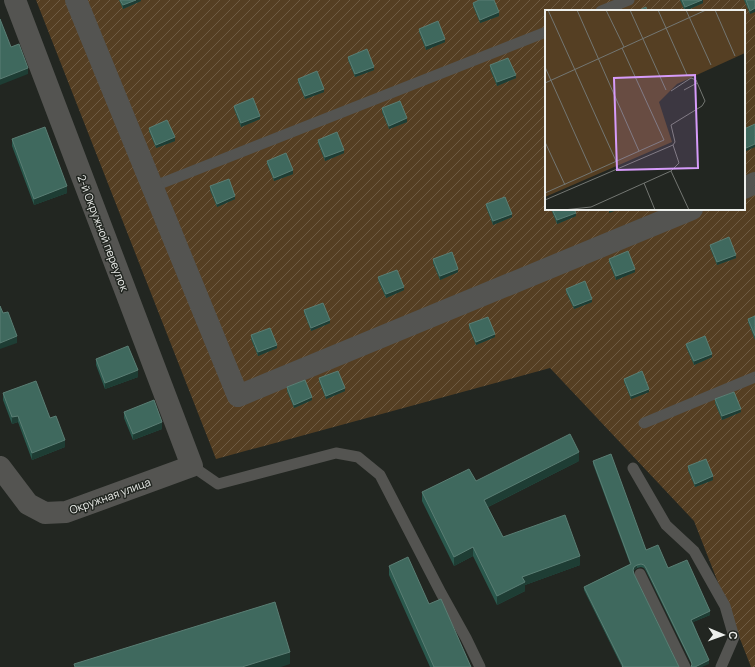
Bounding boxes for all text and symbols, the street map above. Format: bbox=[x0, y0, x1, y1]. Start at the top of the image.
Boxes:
inset map bbox=[545, 10, 745, 210]
street label: 2-й Окружной переулок bbox=[74, 173, 133, 294]
street label: Окружная улица bbox=[67, 474, 152, 517]
north arrow bbox=[703, 615, 743, 655]
text: С bbox=[726, 631, 741, 640]

